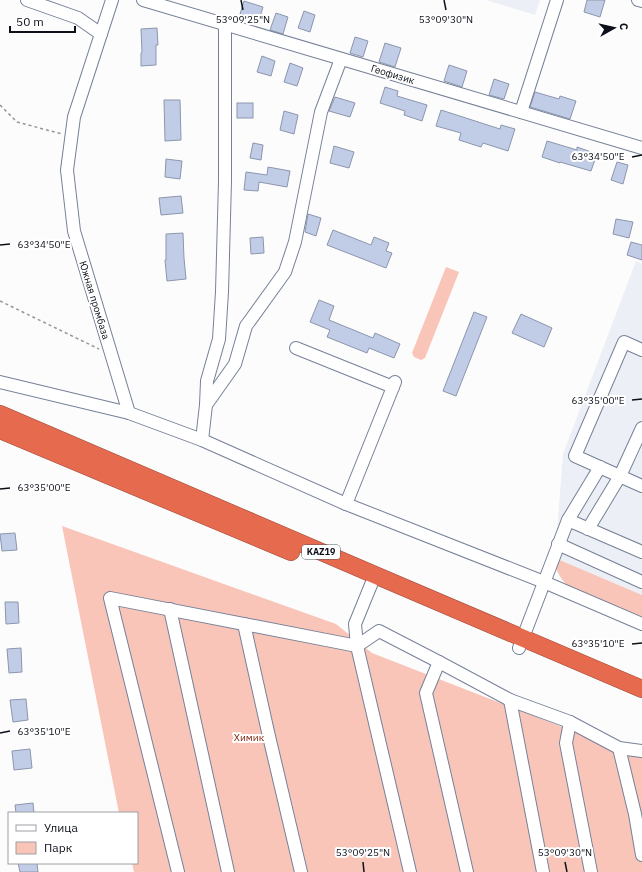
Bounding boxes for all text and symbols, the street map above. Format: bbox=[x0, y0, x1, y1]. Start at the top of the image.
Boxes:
scale bar bbox=[10, 8, 75, 34]
north arrow bbox=[594, 8, 634, 48]
text: 53°09'25"N bbox=[216, 13, 270, 26]
text: 53°09'30"N bbox=[419, 13, 473, 26]
text: 50 m bbox=[16, 14, 44, 29]
text: С bbox=[616, 22, 631, 31]
street label: Геофизик bbox=[369, 62, 417, 87]
text: 63°34'50"E bbox=[571, 150, 625, 163]
text: 63°34'50"E bbox=[17, 238, 71, 251]
street label: Южная промбаза bbox=[76, 259, 113, 342]
text: 63°35'00"E bbox=[571, 394, 625, 407]
text: 63°35'00"E bbox=[17, 481, 71, 494]
road number: KAZ19 bbox=[302, 545, 340, 559]
text: 63°35'10"E bbox=[571, 637, 625, 650]
text: 63°35'10"E bbox=[17, 725, 71, 738]
park label: Химик bbox=[234, 731, 265, 744]
legend bbox=[8, 812, 138, 864]
text: Улица bbox=[44, 820, 78, 835]
text: Парк bbox=[44, 840, 73, 855]
text: 53°09'25"N bbox=[336, 846, 390, 859]
text: 53°09'30"N bbox=[538, 846, 592, 859]

